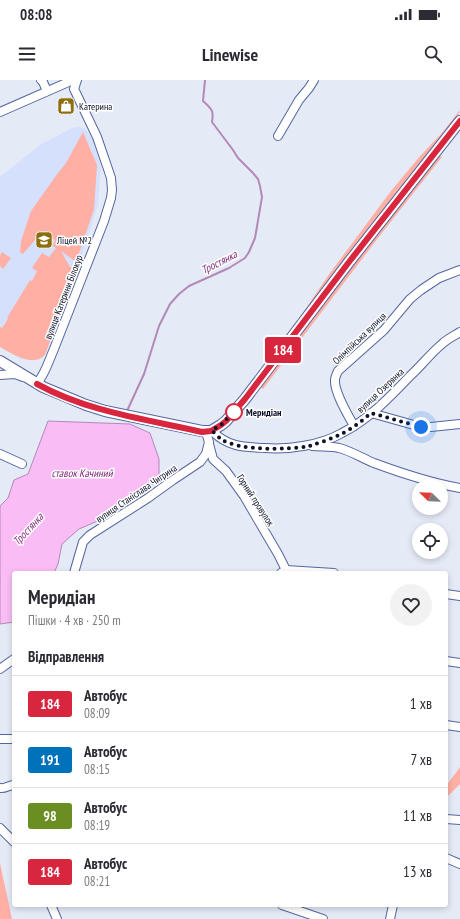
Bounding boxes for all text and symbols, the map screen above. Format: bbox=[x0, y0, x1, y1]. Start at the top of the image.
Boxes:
text: 08:08 bbox=[20, 5, 52, 24]
icon: menu bbox=[16, 43, 38, 65]
text: Linewise bbox=[202, 43, 258, 66]
icon: search bbox=[422, 43, 444, 65]
shop icon: Катерина bbox=[56, 96, 76, 116]
place label: Катерина bbox=[79, 100, 112, 113]
school or university icon: Ліцей №2 bbox=[34, 230, 54, 250]
place label: Ліцей №2 bbox=[56, 234, 92, 247]
water label: Тростянка bbox=[199, 247, 240, 277]
street label: вулиця Катерини Білокур bbox=[41, 253, 86, 341]
street label: Олімпійська вулиця bbox=[330, 310, 389, 367]
line badge: 184 bbox=[260, 337, 306, 363]
text: 184 bbox=[273, 341, 293, 359]
street label: вулиця Озерянка bbox=[354, 365, 407, 416]
marker: Меридіан bbox=[225, 403, 243, 421]
place label: Меридіан bbox=[246, 406, 282, 419]
your location bbox=[411, 417, 431, 437]
street label: вулиця Станіслава Чигрина bbox=[93, 461, 179, 525]
water label: ставок Качиний bbox=[52, 466, 114, 480]
street label: Горний провулок bbox=[234, 472, 277, 529]
north arrow bbox=[412, 479, 448, 515]
map controls bbox=[412, 479, 448, 559]
water label: Тростянка bbox=[10, 510, 47, 548]
button: locate bbox=[412, 523, 448, 559]
button: heart bbox=[390, 584, 432, 626]
text: Меридіан bbox=[28, 585, 95, 609]
text: Пішки · 4 хв · 250 m bbox=[28, 612, 121, 629]
text: Відправлення bbox=[28, 647, 104, 666]
text: Автобус bbox=[84, 686, 127, 705]
text: 1 хв bbox=[410, 694, 432, 713]
text: 184 bbox=[40, 695, 60, 713]
text: 08:09 bbox=[84, 705, 110, 722]
text: Автобус bbox=[84, 742, 127, 761]
text: 7 хв bbox=[410, 750, 432, 769]
text: 191 bbox=[40, 751, 60, 769]
text: 08:15 bbox=[84, 761, 110, 778]
text: Автобус bbox=[84, 798, 127, 817]
text: 11 хв bbox=[403, 806, 432, 825]
text: 98 bbox=[43, 807, 57, 825]
text: 08:19 bbox=[84, 817, 110, 834]
text: Автобус bbox=[84, 854, 127, 873]
text: 13 хв bbox=[403, 862, 432, 881]
text: 184 bbox=[40, 863, 60, 881]
text: 08:21 bbox=[84, 873, 110, 890]

